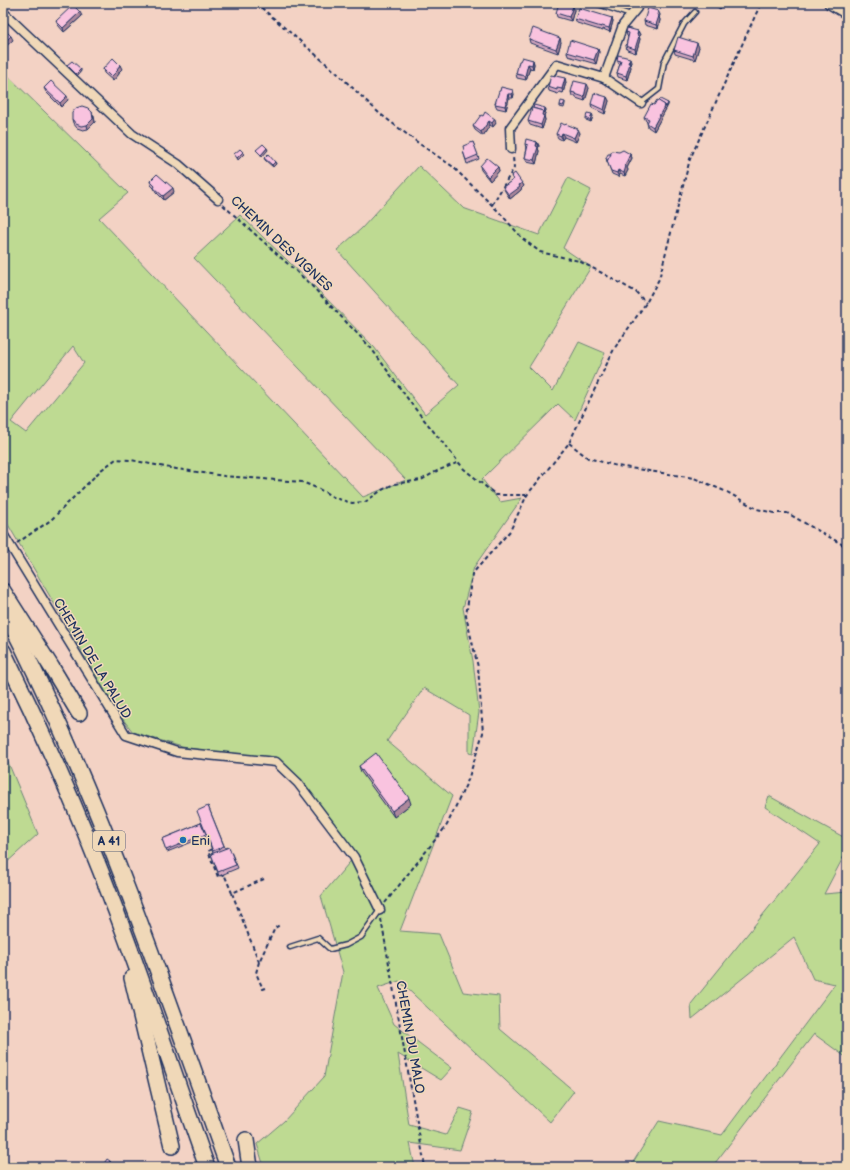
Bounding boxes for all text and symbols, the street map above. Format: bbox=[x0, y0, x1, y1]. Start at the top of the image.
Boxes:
street label: CHEMIN DES VIGNES bbox=[227, 193, 335, 295]
street label: CHEMIN DE LA PALUD bbox=[50, 595, 135, 722]
road number: A 41 bbox=[93, 831, 125, 851]
place label: Eni bbox=[191, 833, 210, 849]
marker: Eni bbox=[178, 835, 188, 845]
street label: CHEMIN DU MALO bbox=[392, 979, 428, 1095]

